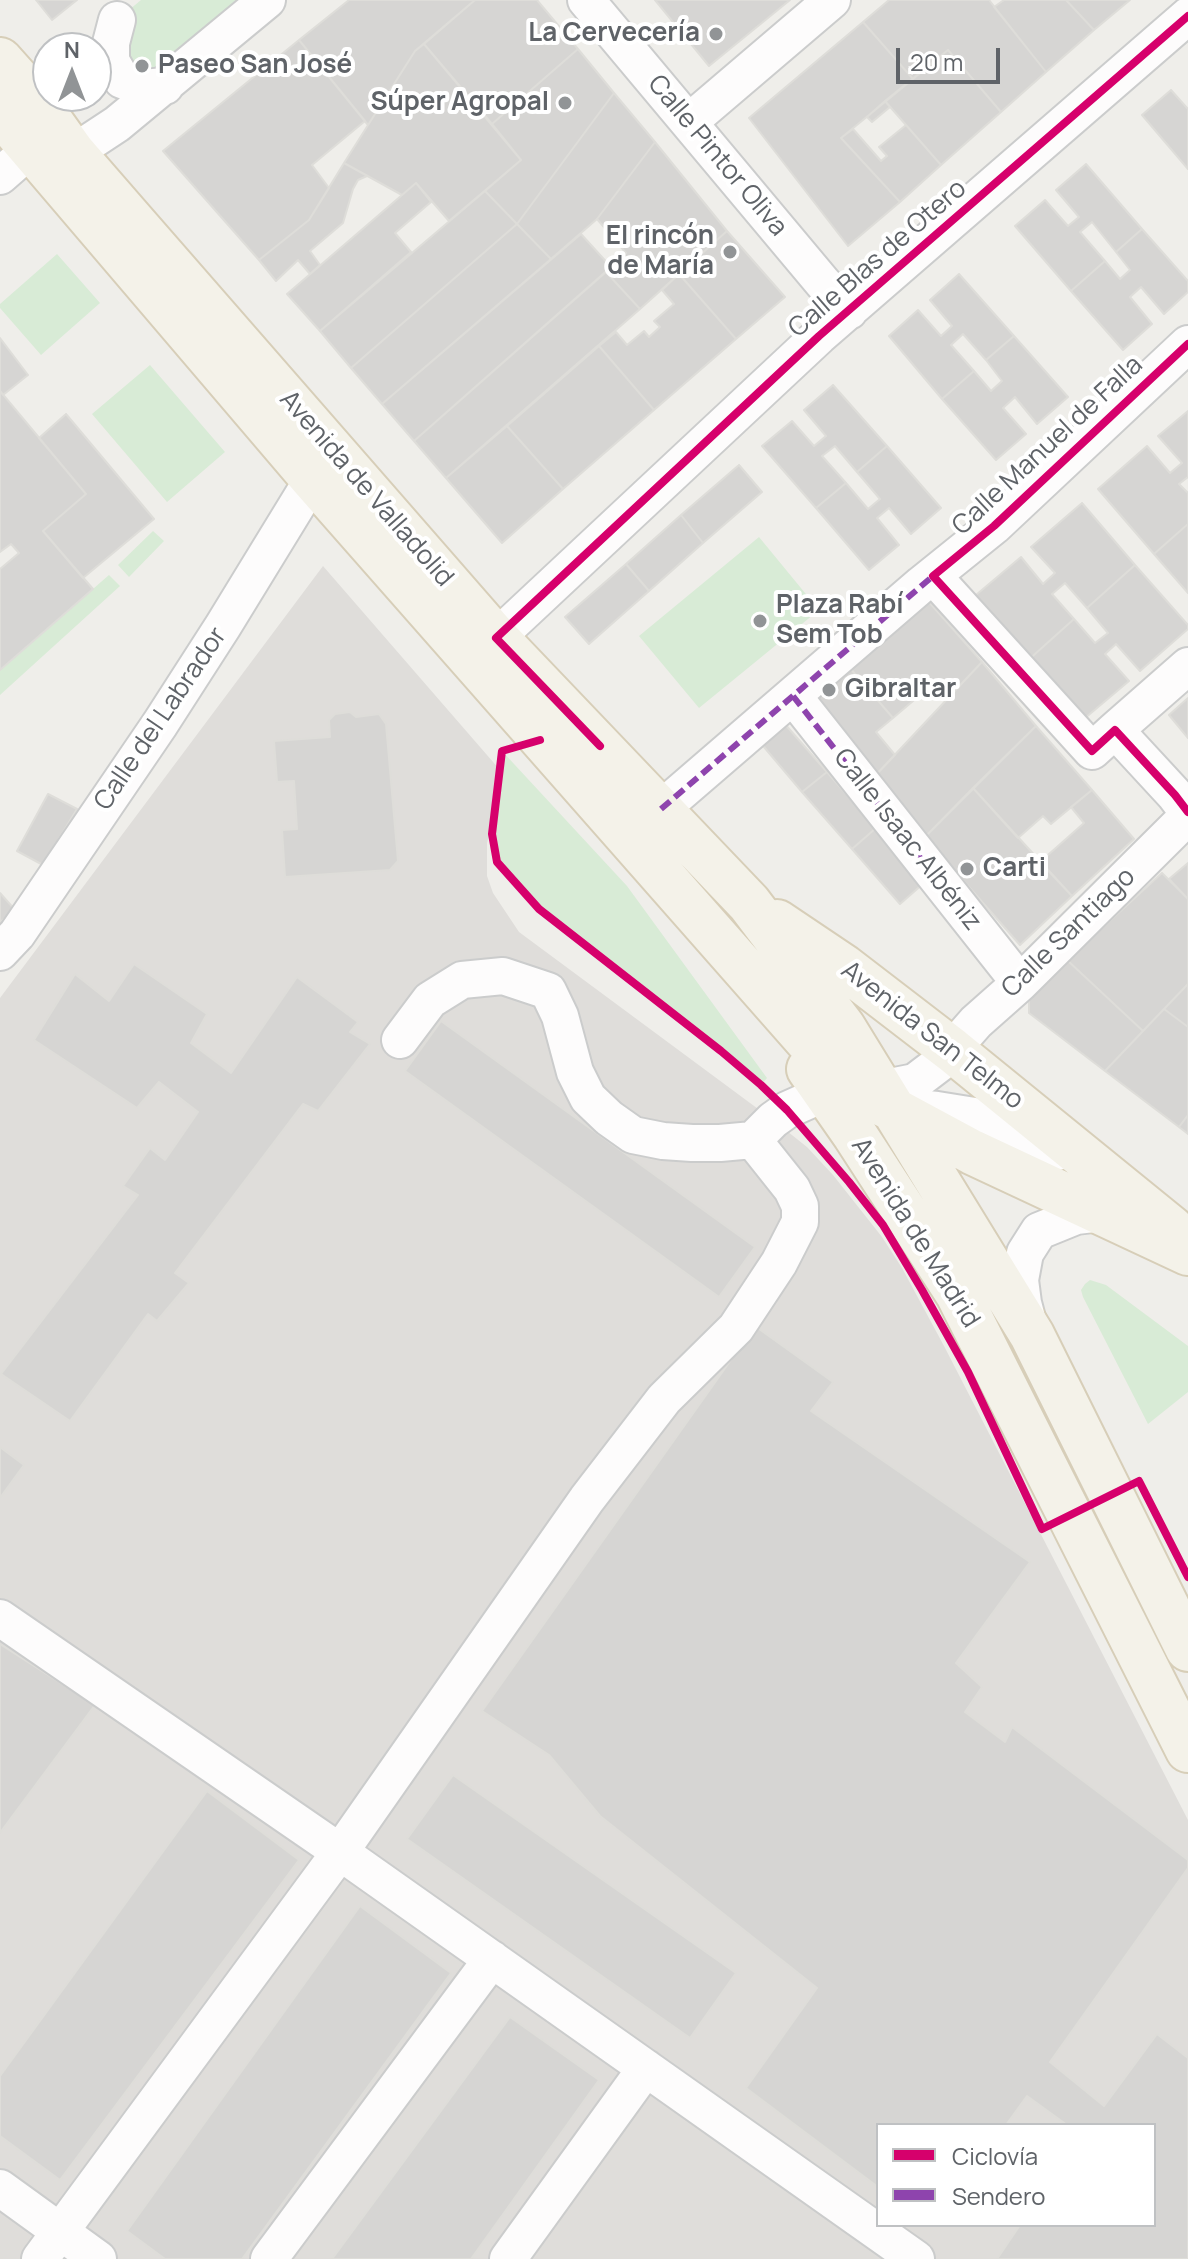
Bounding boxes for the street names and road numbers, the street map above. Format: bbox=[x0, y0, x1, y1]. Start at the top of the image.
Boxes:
street label: Calle Pintor Oliva bbox=[641, 69, 793, 243]
street label: Calle Blas de Otero bbox=[783, 173, 973, 345]
street label: Calle Manuel de Falla bbox=[946, 350, 1150, 542]
street label: Avenida de Valladolid bbox=[272, 385, 460, 593]
street label: Calle del Labrador bbox=[88, 622, 234, 816]
street label: Calle Isaac Albéniz bbox=[826, 743, 988, 937]
street label: Calle Santiago bbox=[996, 862, 1142, 1004]
street label: Avenida San Telmo bbox=[835, 955, 1029, 1117]
street label: Avenida de Madrid bbox=[844, 1132, 986, 1334]

